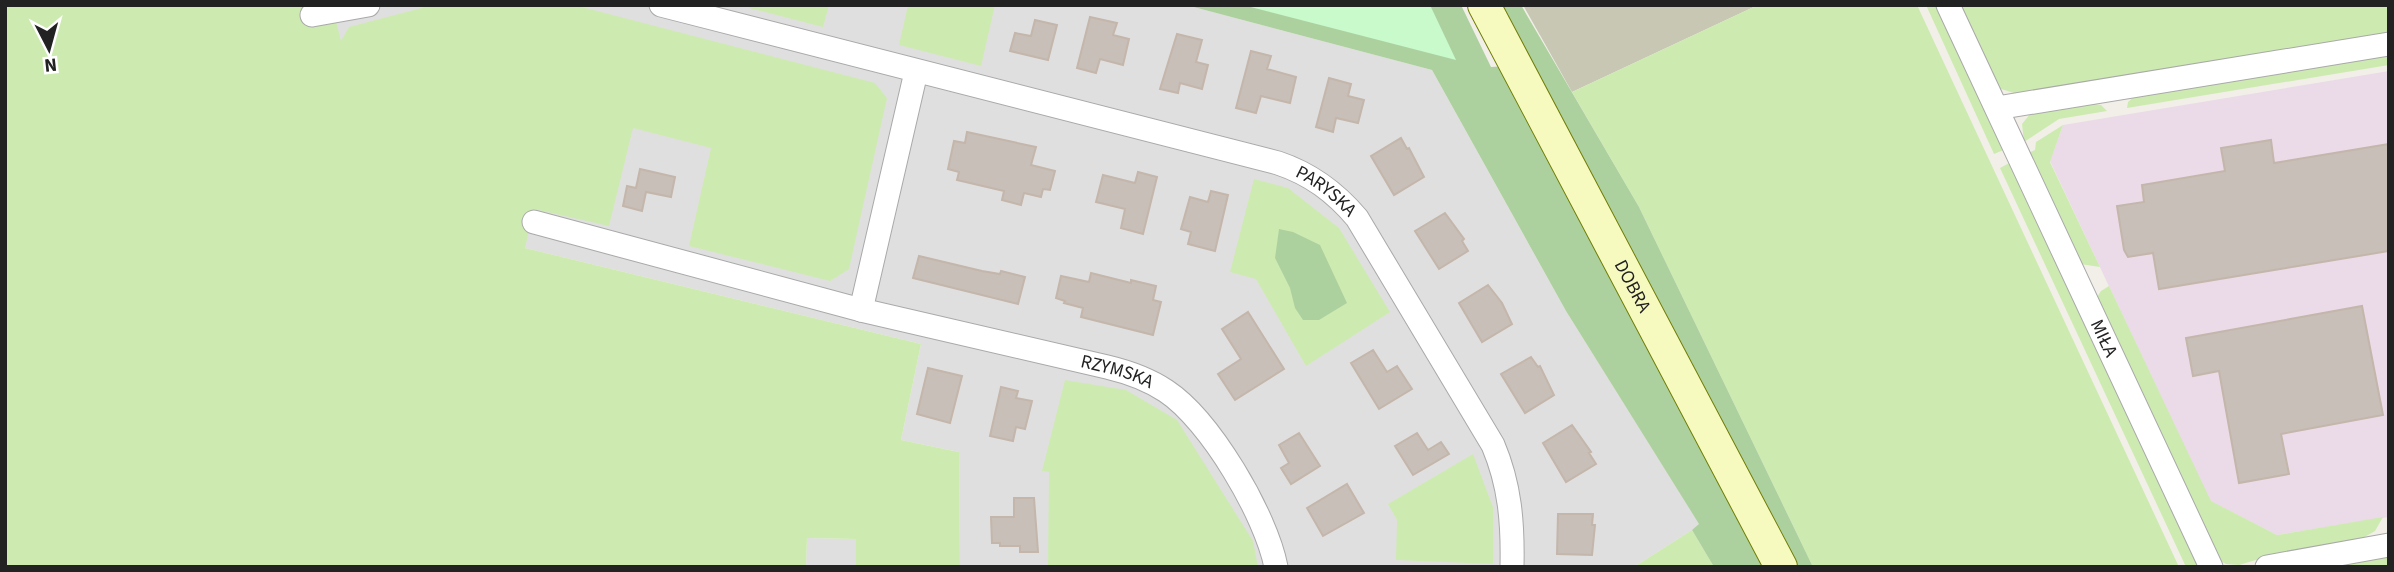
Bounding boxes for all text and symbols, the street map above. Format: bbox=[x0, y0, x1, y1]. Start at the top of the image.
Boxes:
north arrow bbox=[14, 14, 84, 84]
text: N bbox=[43, 50, 58, 79]
street label: PARYSKA bbox=[1291, 158, 1363, 223]
street label: DOBRA bbox=[1607, 255, 1658, 318]
street label: MIŁA bbox=[2084, 315, 2125, 362]
street label: RZYMSKA bbox=[1078, 348, 1159, 395]

